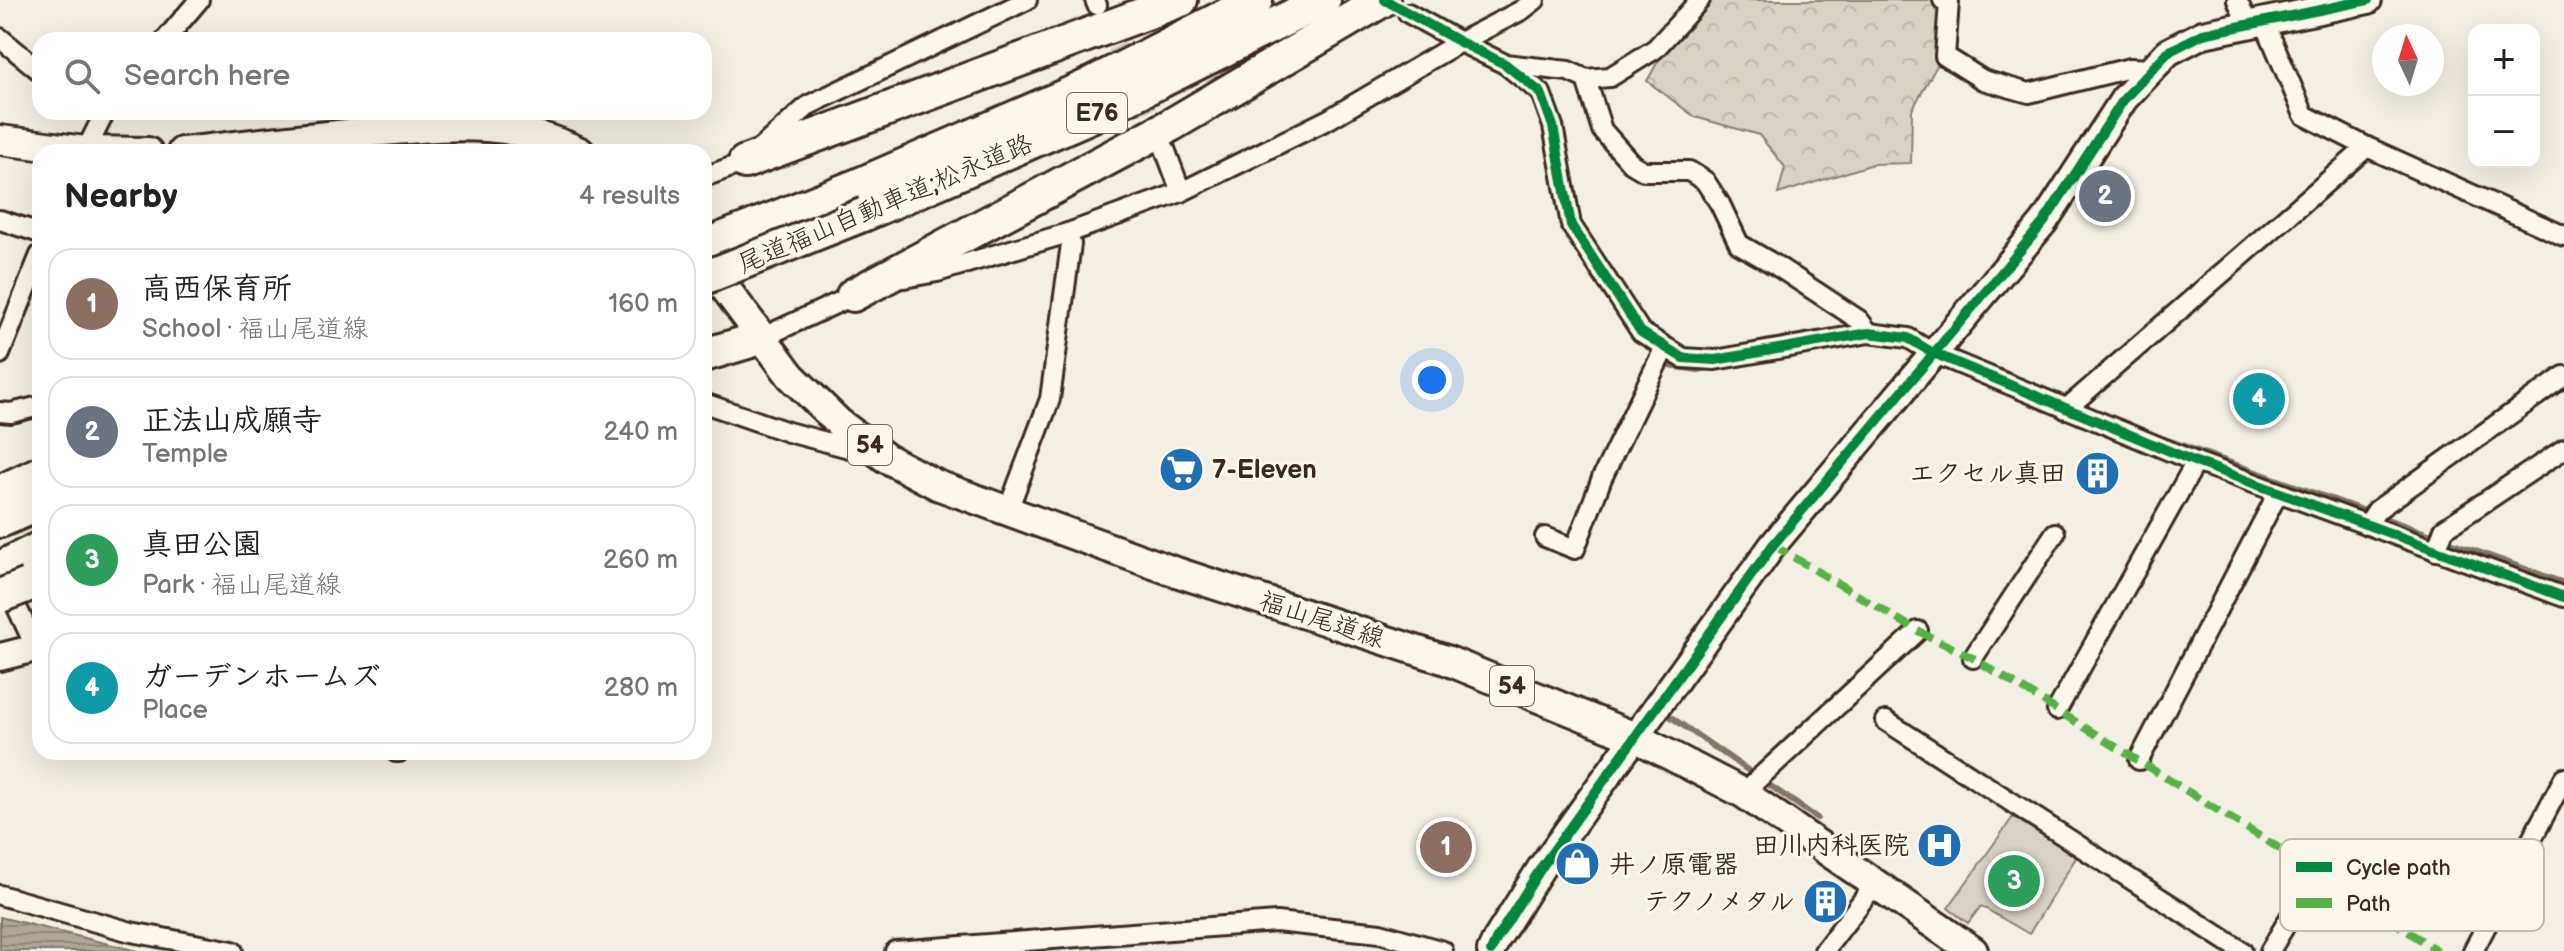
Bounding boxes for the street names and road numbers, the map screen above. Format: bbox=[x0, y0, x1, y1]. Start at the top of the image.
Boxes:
road number: E76 bbox=[1067, 93, 1127, 133]
street label: 尾道福山自動車道;松永道路 bbox=[733, 128, 1038, 281]
road number: 54 bbox=[848, 425, 892, 465]
street label: 福山尾道線 bbox=[1255, 586, 1388, 655]
road number: 54 bbox=[1490, 666, 1534, 706]

